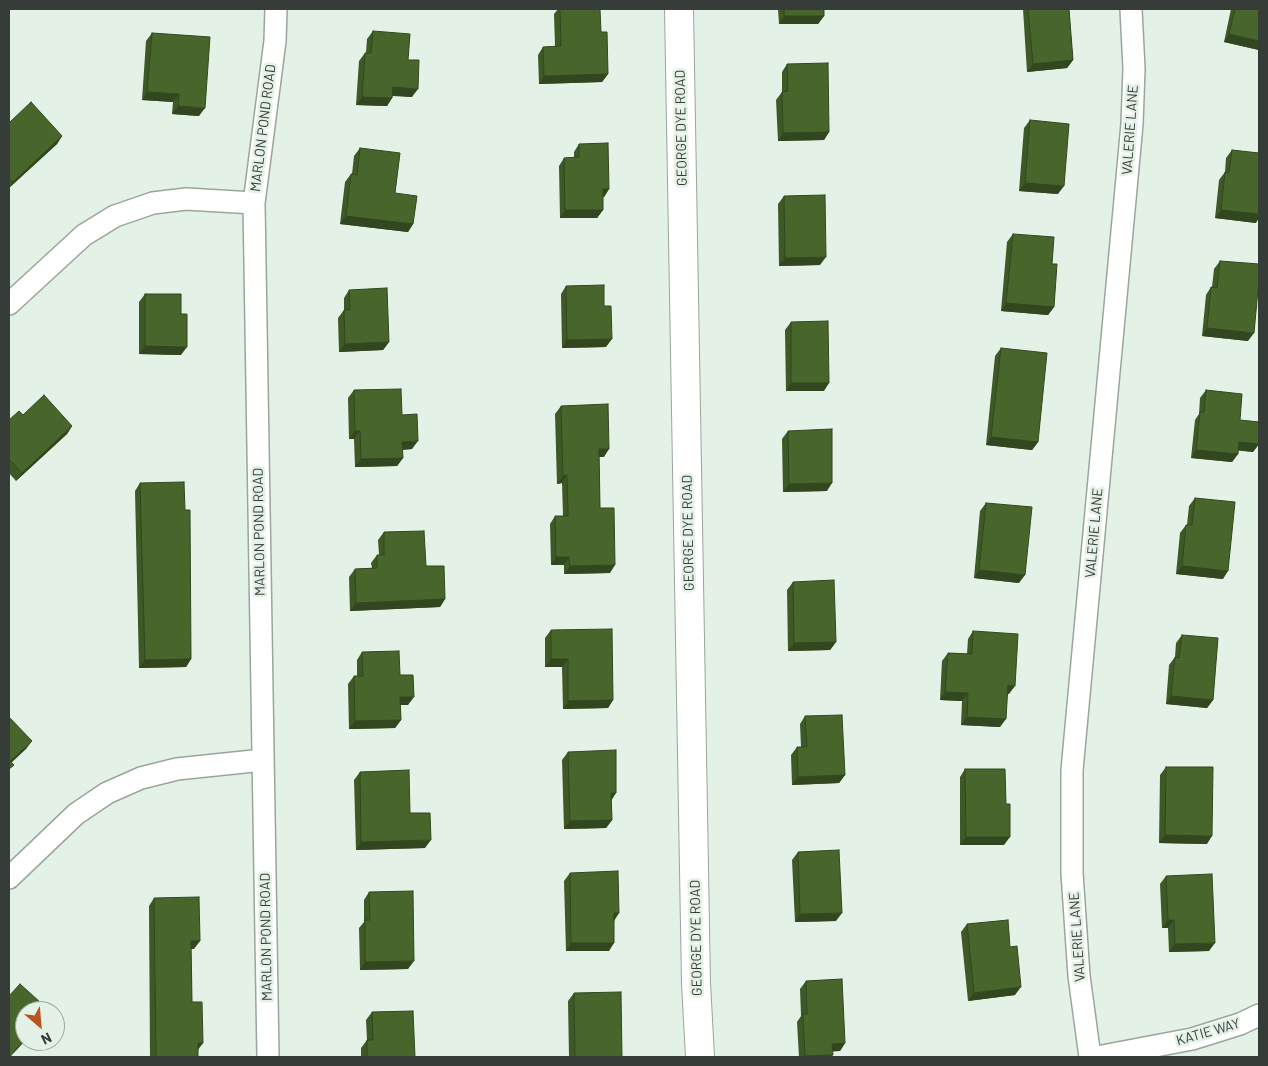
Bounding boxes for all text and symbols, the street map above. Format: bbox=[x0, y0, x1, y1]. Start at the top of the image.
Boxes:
street label: MARLON POND ROAD bbox=[247, 63, 279, 193]
street label: GEORGE DYE ROAD bbox=[672, 70, 690, 186]
street label: VALERIE LANE bbox=[1118, 84, 1142, 176]
street label: MARLON POND ROAD bbox=[249, 468, 269, 596]
street label: GEORGE DYE ROAD bbox=[679, 475, 697, 591]
street label: VALERIE LANE bbox=[1082, 487, 1106, 579]
street label: MARLON POND ROAD bbox=[256, 873, 276, 1001]
street label: GEORGE DYE ROAD bbox=[687, 880, 705, 996]
street label: VALERIE LANE bbox=[1065, 891, 1089, 983]
north arrow bbox=[15, 1001, 65, 1051]
street label: KATIE WAY bbox=[1174, 1015, 1242, 1049]
text: N bbox=[39, 1029, 55, 1049]

